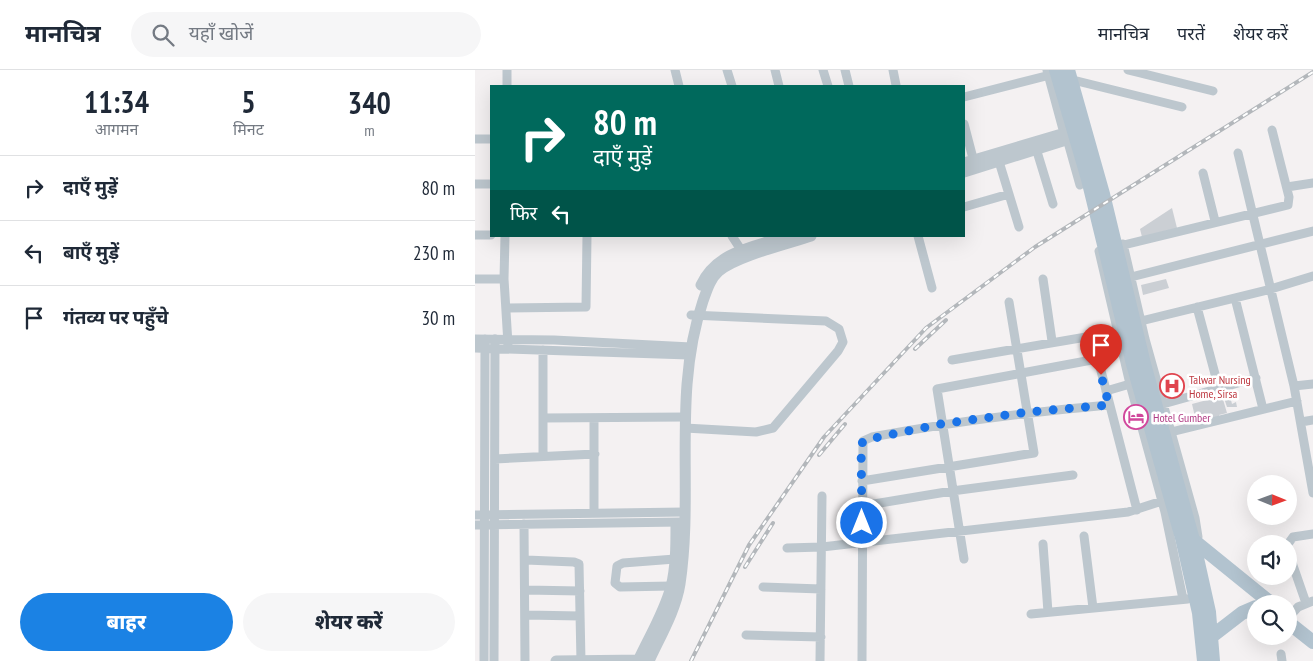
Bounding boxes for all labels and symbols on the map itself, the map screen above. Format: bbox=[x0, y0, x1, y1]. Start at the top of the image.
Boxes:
pin bbox=[1080, 324, 1122, 375]
place label: Talwar Nursing Home, Sirsa bbox=[1189, 372, 1251, 401]
hospital icon: Talwar Nursing Home, Sirsa bbox=[1159, 373, 1185, 399]
hotel icon: Hotel Gumber bbox=[1123, 404, 1149, 430]
place label: Hotel Gumber bbox=[1153, 410, 1211, 425]
north arrow bbox=[1247, 475, 1297, 525]
position arrow bbox=[835, 496, 887, 548]

